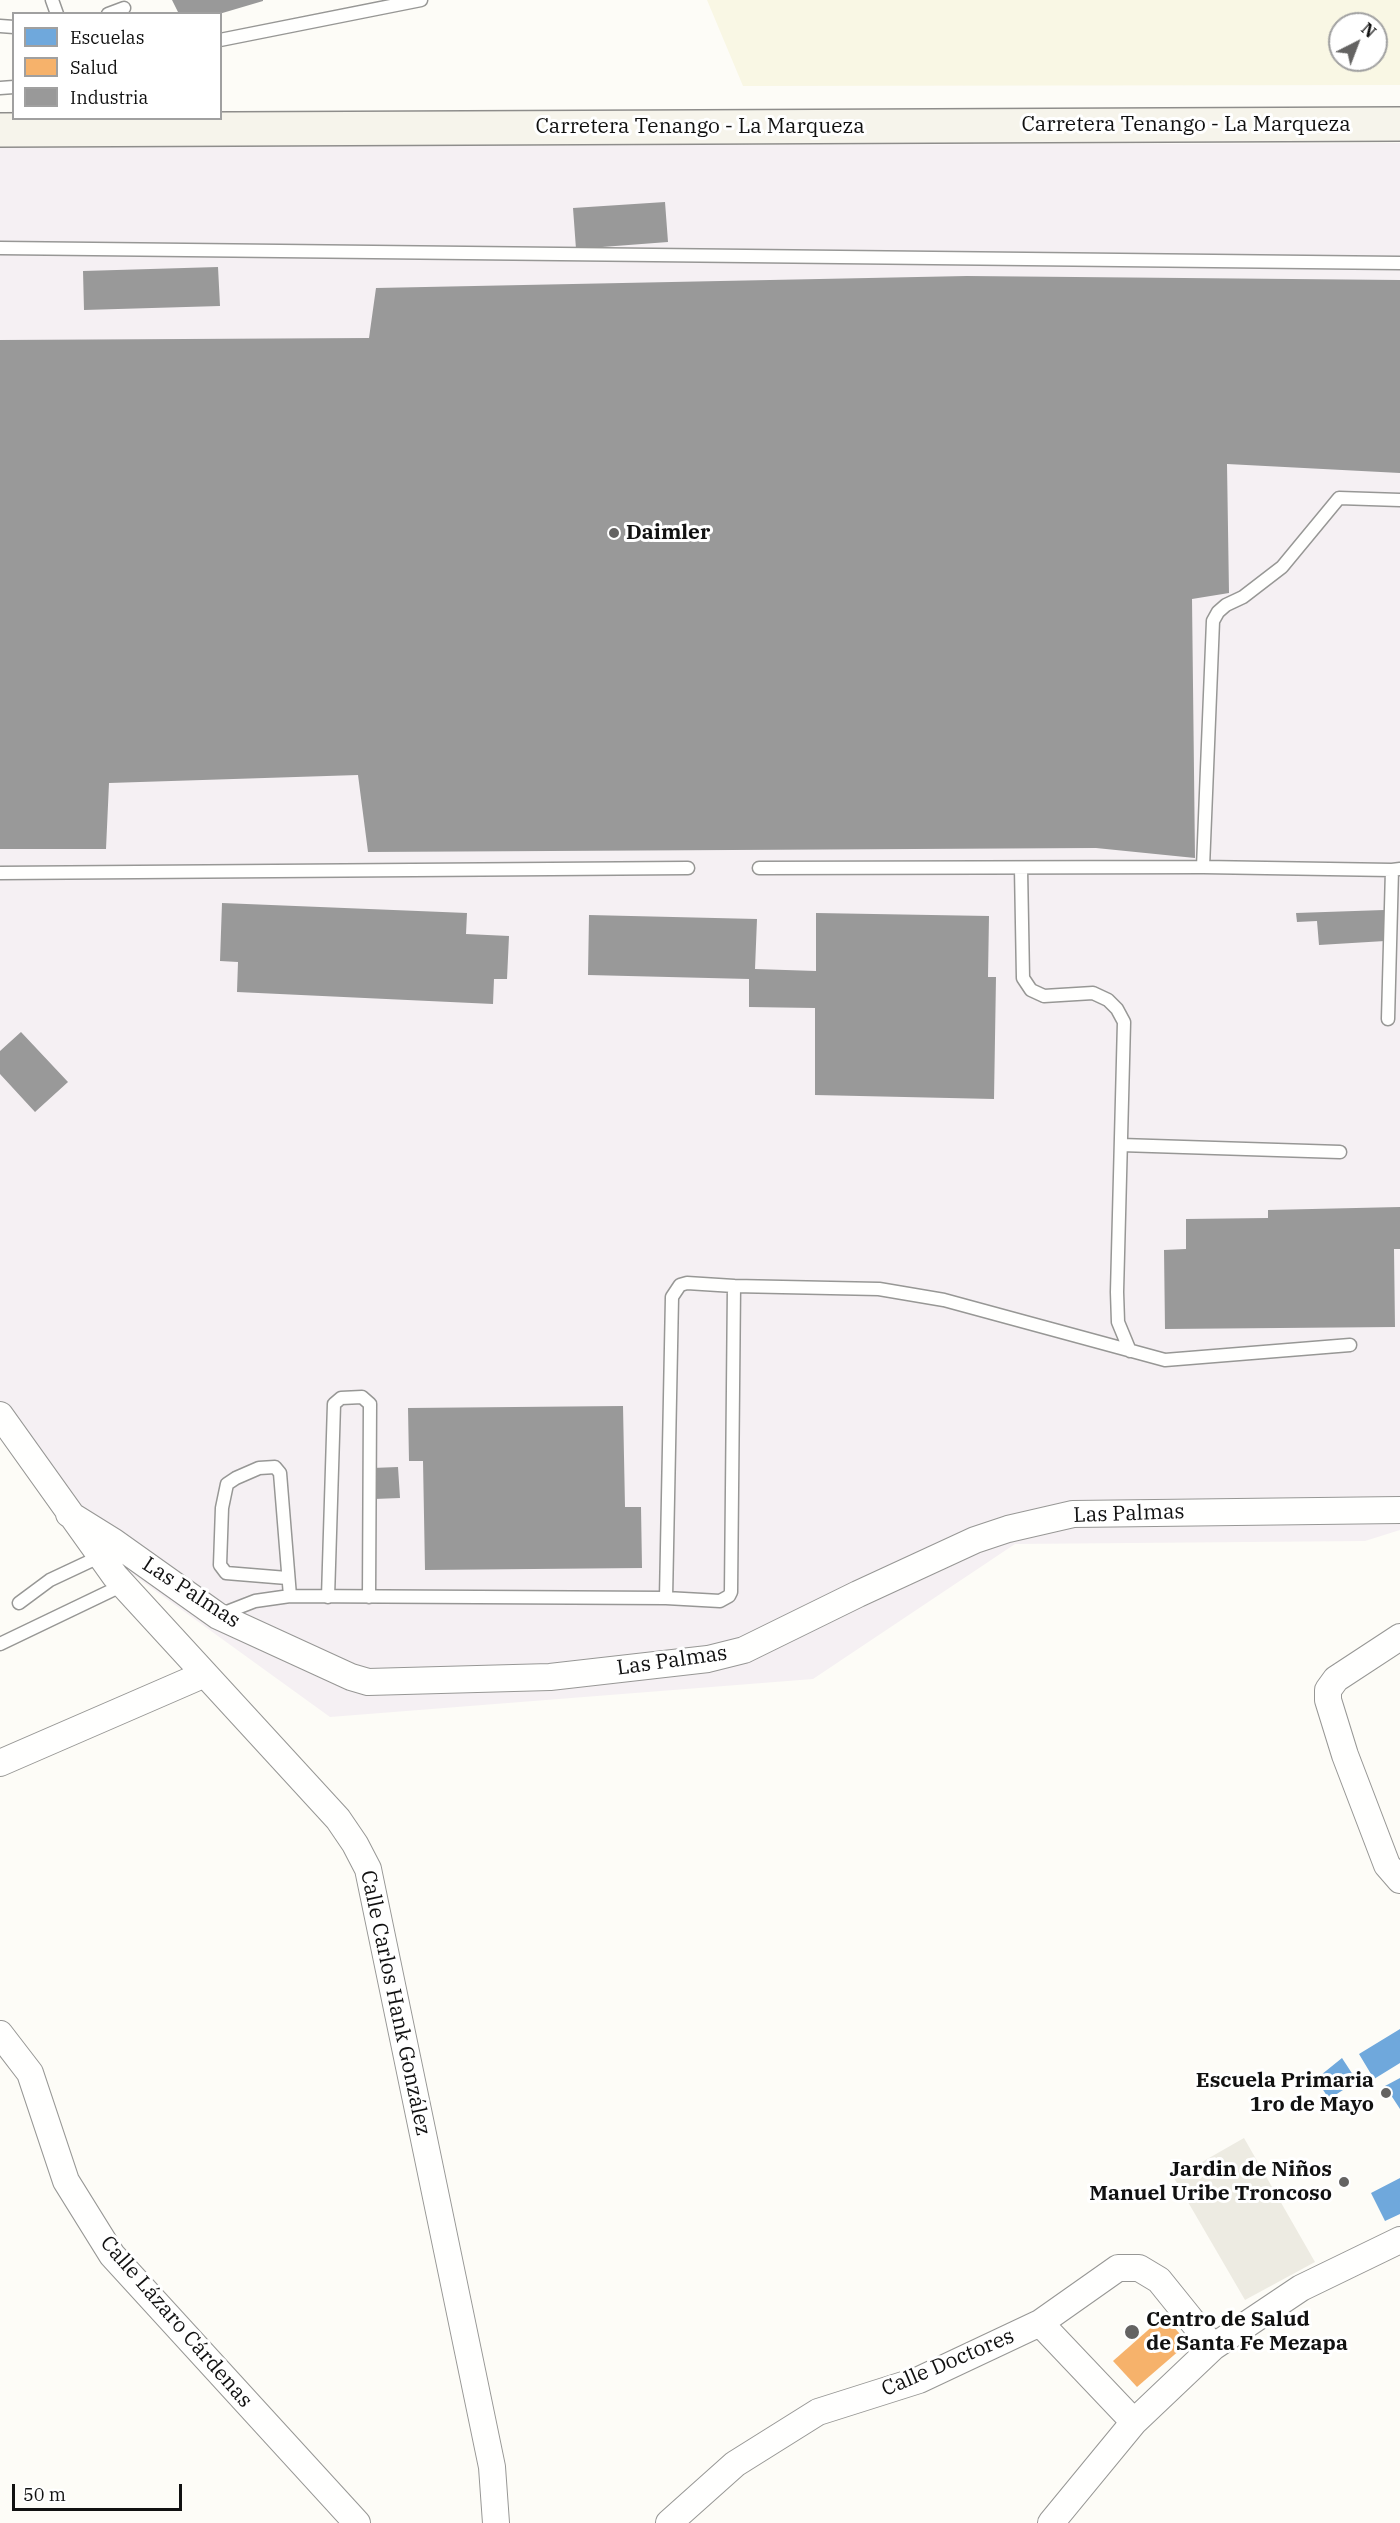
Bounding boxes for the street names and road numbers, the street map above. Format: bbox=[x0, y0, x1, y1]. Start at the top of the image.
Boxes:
street label: Carretera Tenango - La Marqueza bbox=[1021, 112, 1351, 138]
street label: Carretera Tenango - La Marqueza bbox=[535, 114, 865, 140]
street label: Las Palmas bbox=[1073, 1499, 1185, 1529]
street label: Las Palmas bbox=[137, 1552, 245, 1634]
street label: Las Palmas bbox=[615, 1641, 729, 1681]
street label: Calle Carlos Hank González bbox=[355, 1868, 435, 2138]
street label: Calle Lázaro Cárdenas bbox=[95, 2231, 257, 2413]
street label: Calle Doctores bbox=[878, 2324, 1018, 2402]

